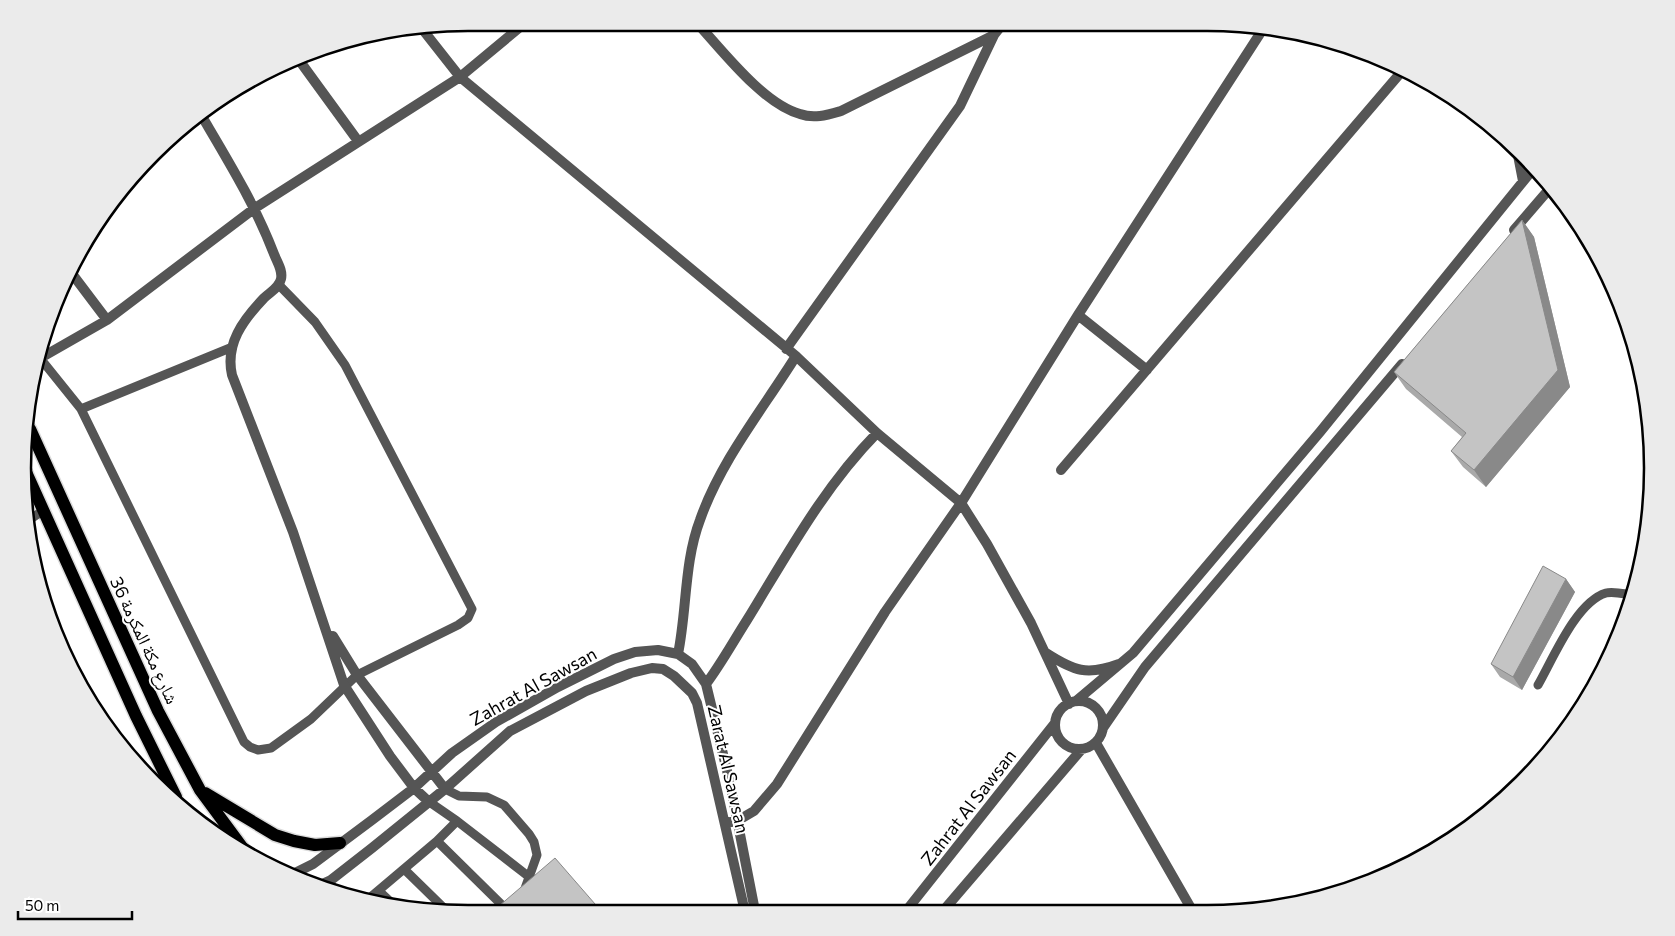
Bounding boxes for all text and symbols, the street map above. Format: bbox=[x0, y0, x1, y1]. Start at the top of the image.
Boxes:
street label: شارع مكة المكرمة 36 bbox=[105, 573, 184, 708]
street label: Zahrat Al Sawsan bbox=[466, 642, 600, 730]
street label: Zarat Al Sawsan bbox=[704, 703, 754, 835]
street label: Zahrat Al Sawsan bbox=[916, 744, 1020, 870]
scale bar bbox=[18, 888, 131, 920]
text: 50 m bbox=[25, 896, 59, 914]

